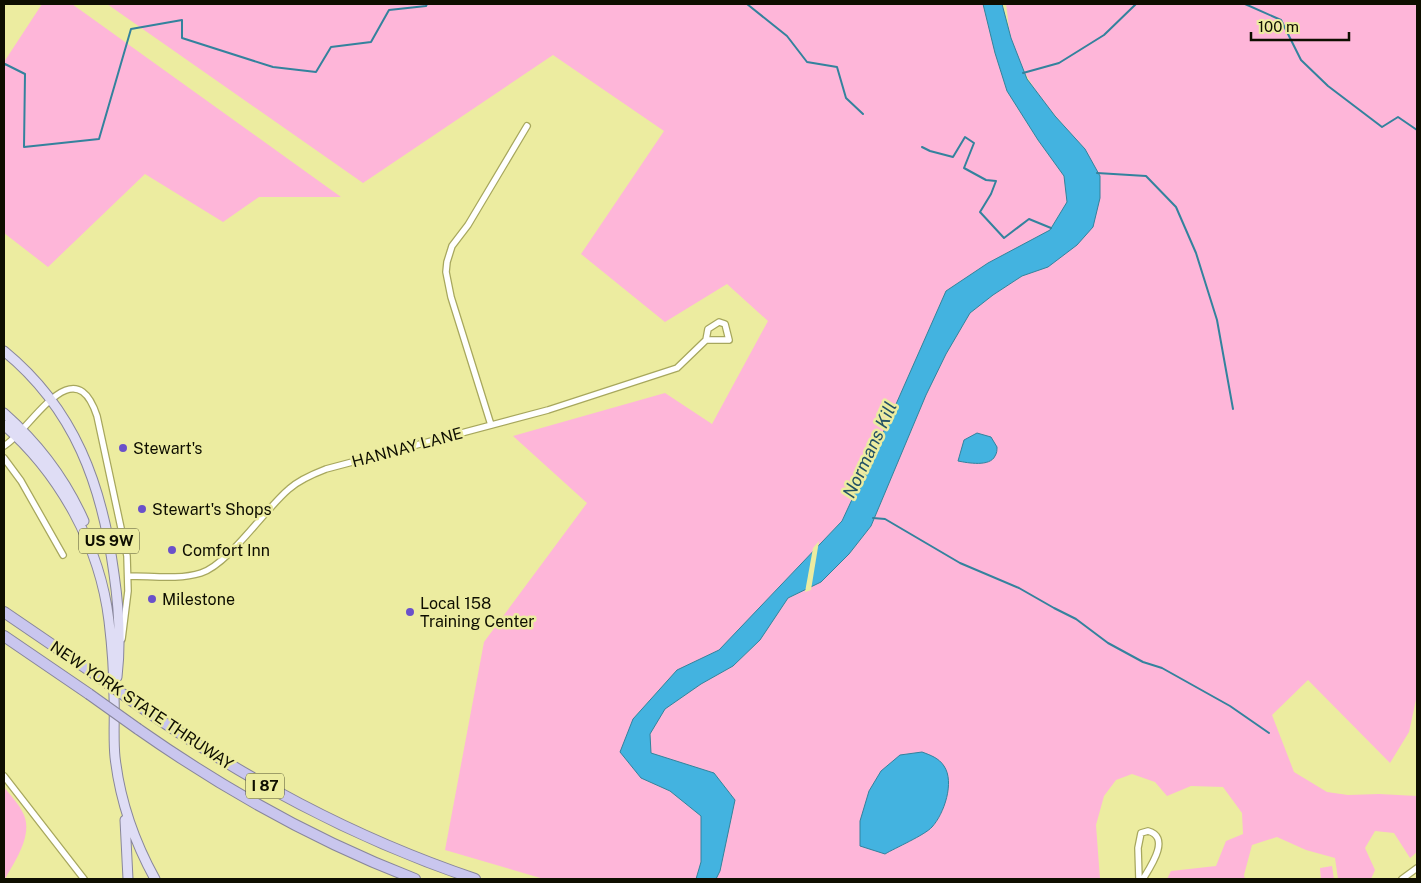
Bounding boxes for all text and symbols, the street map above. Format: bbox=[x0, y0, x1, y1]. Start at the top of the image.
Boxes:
scale bar bbox=[1251, 10, 1348, 42]
text: 100 m bbox=[1258, 18, 1299, 35]
water label: Normans Kill bbox=[838, 398, 901, 501]
street label: HANNAY LANE bbox=[350, 424, 465, 471]
place label: Stewart's bbox=[133, 439, 202, 458]
marker: Stewart's bbox=[117, 442, 129, 454]
place label: Stewart's Shops bbox=[152, 500, 272, 519]
marker: Stewart's Shops bbox=[136, 503, 148, 515]
road number: US 9W bbox=[79, 528, 139, 554]
place label: Comfort Inn bbox=[182, 541, 270, 560]
marker: Comfort Inn bbox=[166, 544, 178, 556]
place label: Milestone bbox=[162, 590, 235, 609]
marker: Milestone bbox=[146, 593, 158, 605]
place label: Local 158 Training Center bbox=[420, 594, 535, 631]
marker: Local 158 Training Center bbox=[404, 606, 416, 618]
street label: NEW YORK STATE THRUWAY bbox=[47, 637, 237, 774]
road number: I 87 bbox=[246, 774, 284, 798]

